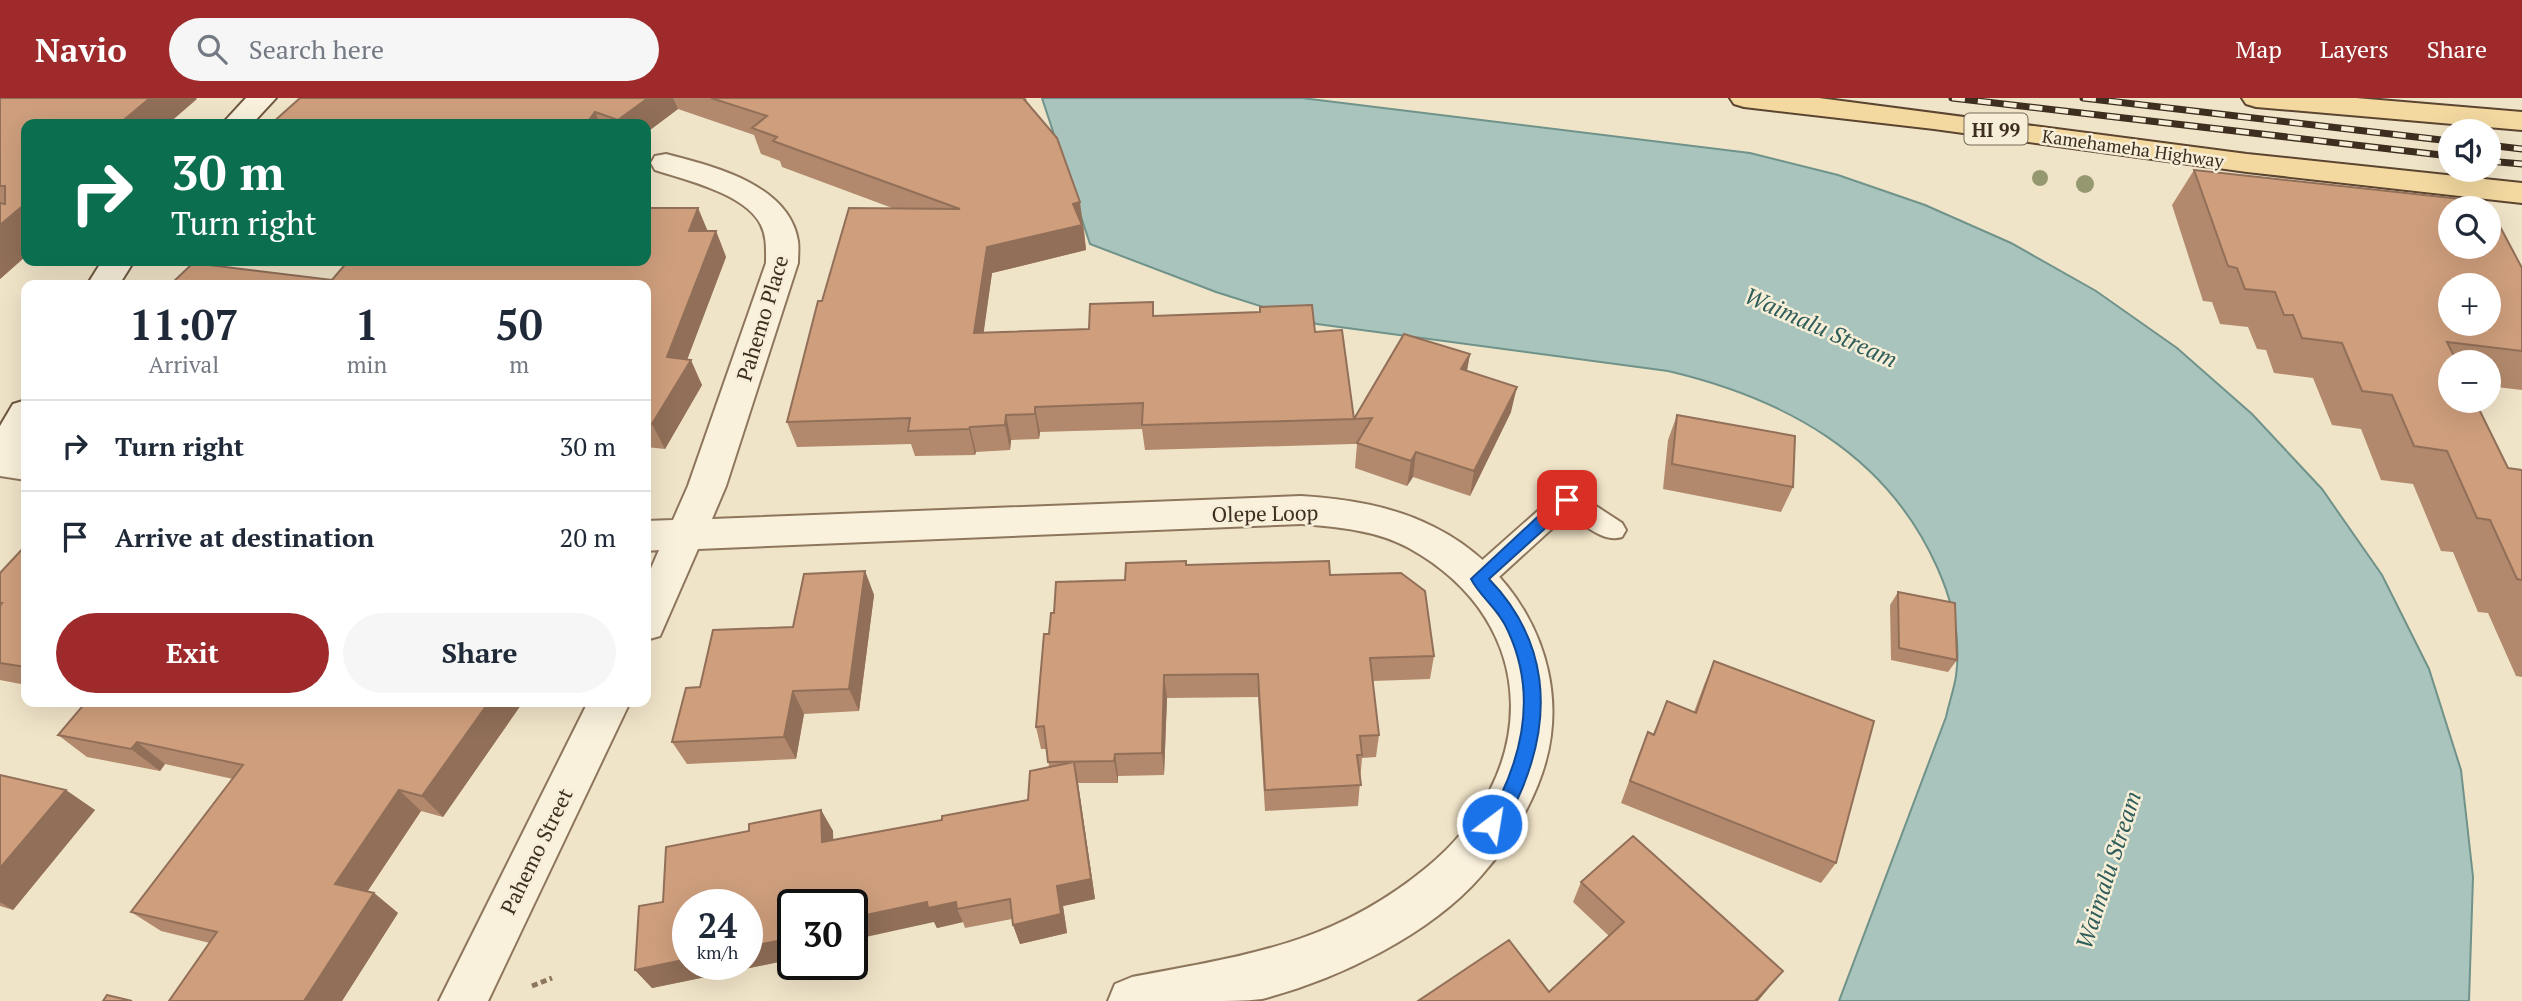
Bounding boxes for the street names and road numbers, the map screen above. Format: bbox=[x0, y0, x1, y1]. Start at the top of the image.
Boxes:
road number: HI 99 bbox=[1965, 114, 2028, 144]
street label: Kamehameha Highway bbox=[2041, 123, 2226, 173]
street label: Pahemo Place bbox=[730, 252, 794, 384]
street label: Olepe Loop bbox=[1211, 498, 1319, 528]
street label: Pahemo Street bbox=[493, 783, 579, 919]

